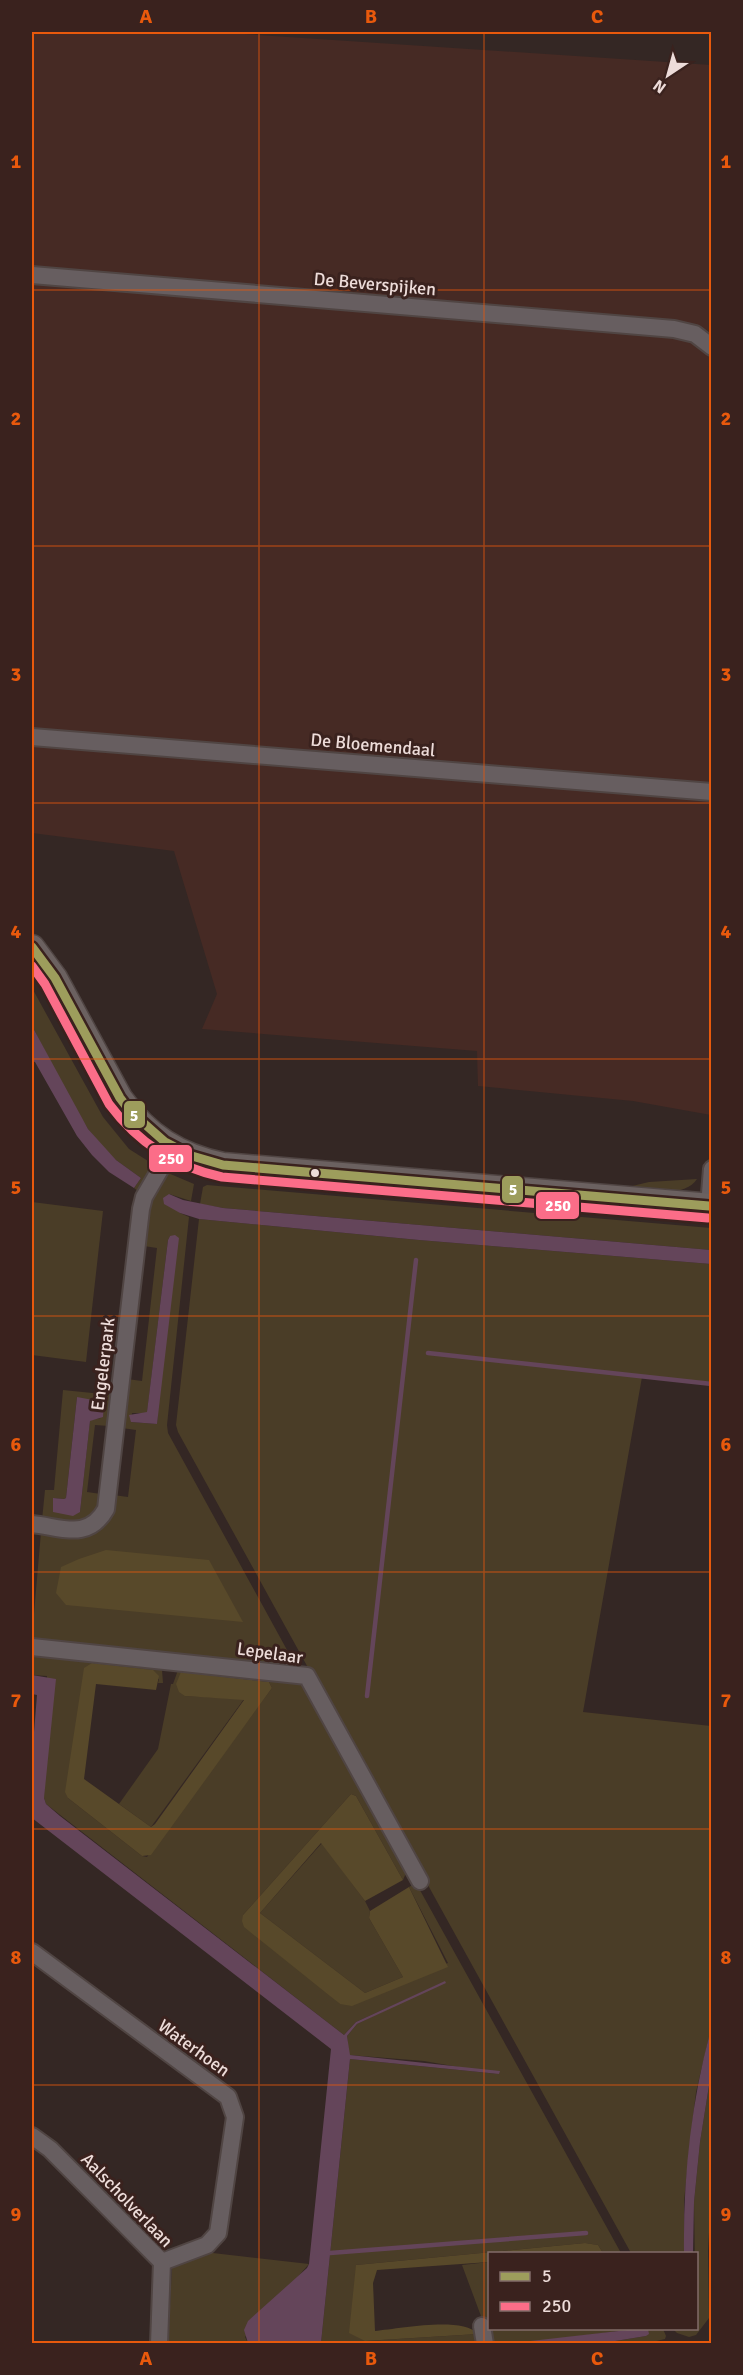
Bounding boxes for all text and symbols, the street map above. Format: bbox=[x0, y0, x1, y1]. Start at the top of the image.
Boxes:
text: A bbox=[140, 4, 153, 29]
text: B bbox=[365, 4, 377, 29]
text: C bbox=[591, 4, 603, 29]
north arrow bbox=[638, 45, 698, 105]
text: N bbox=[649, 75, 670, 98]
text: 1 bbox=[11, 149, 22, 174]
text: 1 bbox=[721, 149, 732, 174]
street label: De Beverspijken bbox=[313, 268, 437, 300]
text: 2 bbox=[11, 406, 21, 431]
text: 2 bbox=[721, 406, 731, 431]
text: 3 bbox=[11, 662, 21, 687]
text: 3 bbox=[721, 662, 731, 687]
street label: De Bloemendaal bbox=[310, 729, 436, 761]
text: 4 bbox=[11, 919, 22, 944]
text: 4 bbox=[721, 919, 732, 944]
line badge: 5 bbox=[123, 1100, 146, 1129]
text: 5 bbox=[130, 1106, 138, 1126]
line badge: 250 bbox=[148, 1144, 193, 1173]
text: 250 bbox=[158, 1149, 184, 1169]
unlabelled marker bbox=[309, 1167, 321, 1179]
text: 5 bbox=[11, 1175, 21, 1200]
line badge: 5 bbox=[501, 1175, 524, 1204]
text: 5 bbox=[721, 1175, 731, 1200]
text: 5 bbox=[509, 1180, 517, 1200]
line badge: 250 bbox=[535, 1191, 580, 1220]
text: 250 bbox=[545, 1196, 571, 1216]
street label: Engelerpark bbox=[86, 1316, 120, 1412]
text: 6 bbox=[11, 1432, 22, 1457]
text: 6 bbox=[721, 1432, 732, 1457]
street label: Lepelaar bbox=[235, 1637, 305, 1669]
text: 7 bbox=[11, 1688, 22, 1713]
text: 7 bbox=[721, 1688, 732, 1713]
text: 8 bbox=[11, 1945, 22, 1970]
text: 8 bbox=[721, 1945, 732, 1970]
street label: Waterhoen bbox=[154, 2015, 234, 2081]
street label: Aalscholverlaan bbox=[76, 2148, 178, 2252]
text: 9 bbox=[11, 2202, 22, 2227]
text: 9 bbox=[721, 2202, 732, 2227]
legend bbox=[488, 2252, 698, 2330]
text: 5 bbox=[542, 2265, 552, 2287]
text: 250 bbox=[542, 2295, 571, 2317]
text: A bbox=[140, 2346, 153, 2371]
text: B bbox=[365, 2346, 377, 2371]
text: C bbox=[591, 2346, 603, 2371]

